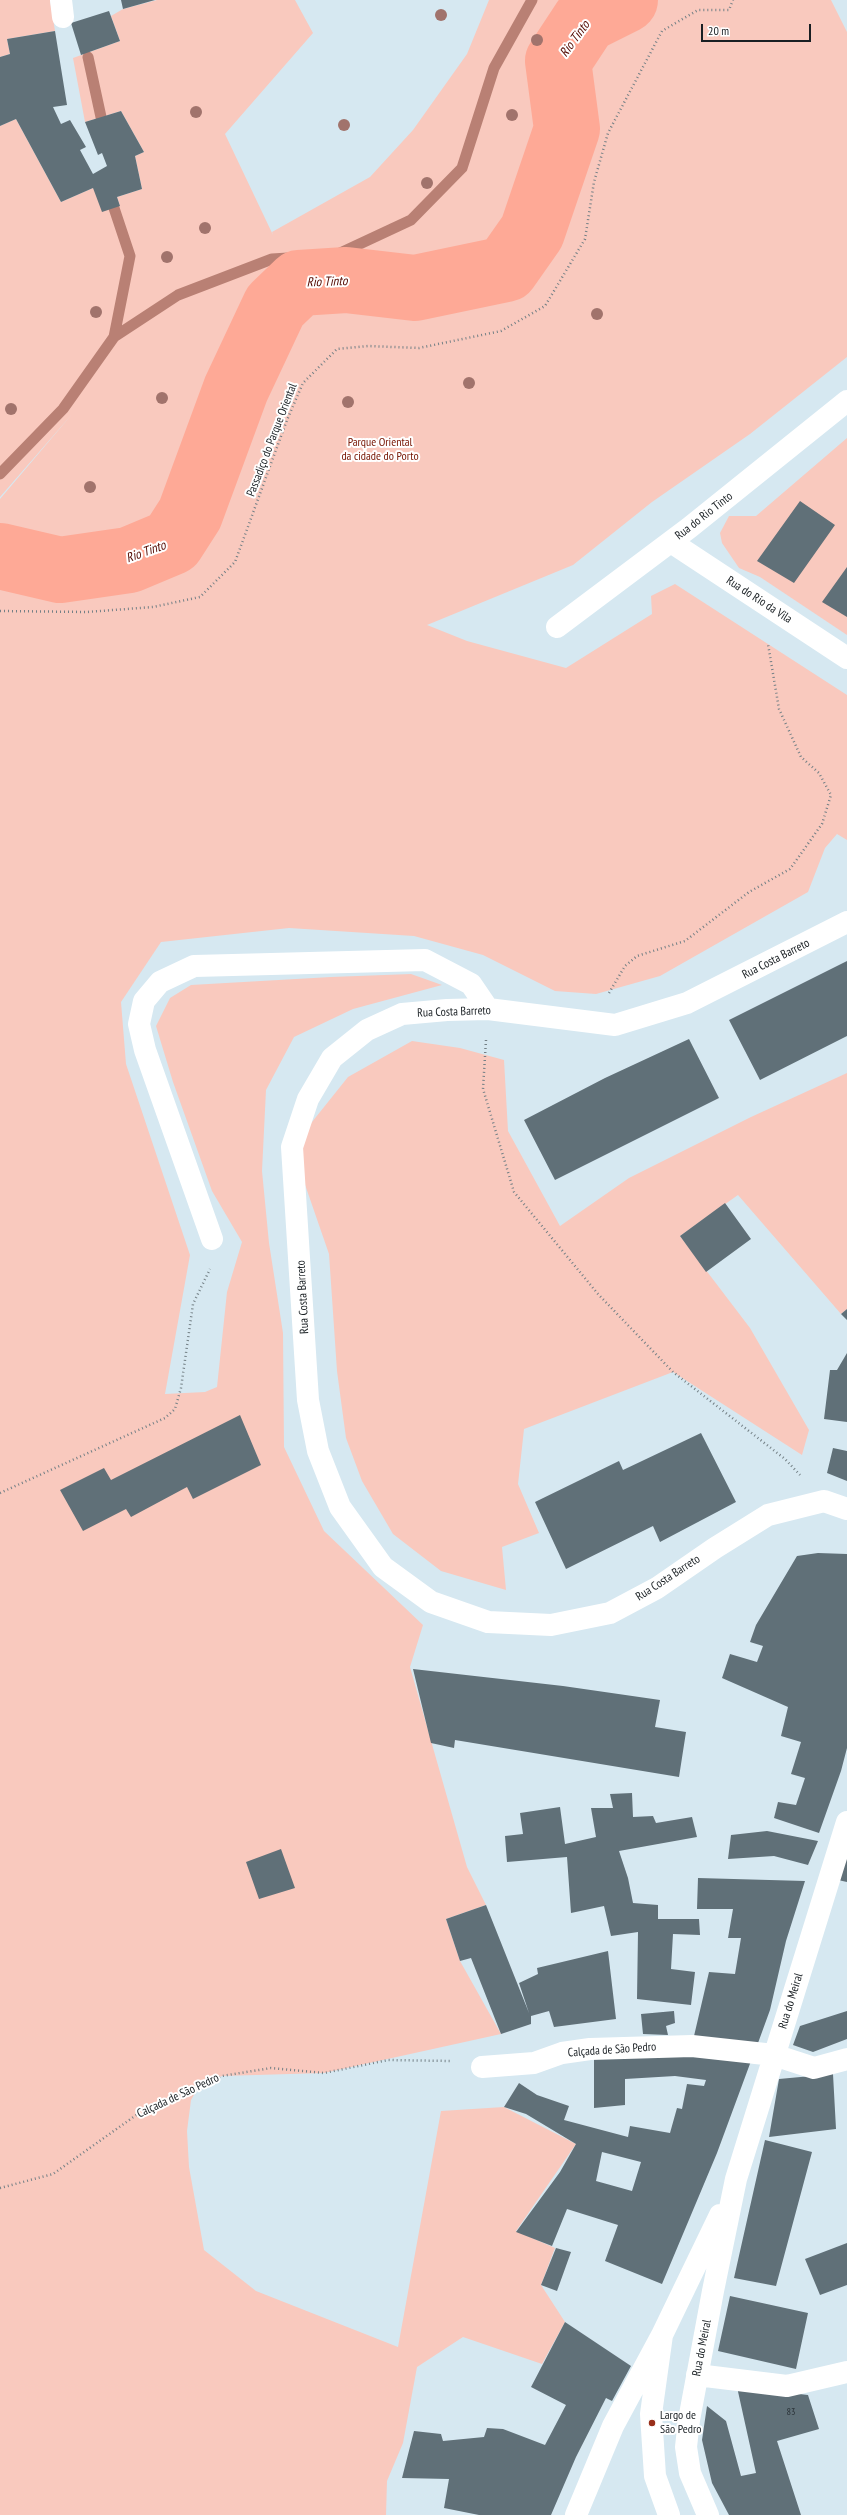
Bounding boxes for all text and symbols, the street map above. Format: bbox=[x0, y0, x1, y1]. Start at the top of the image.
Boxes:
scale bar bbox=[703, 16, 813, 42]
water label: Rio Tinto bbox=[557, 18, 593, 60]
text: 20 m bbox=[708, 23, 729, 38]
water label: Rio Tinto bbox=[306, 273, 348, 291]
street label: Passadiço do Parque Oriental bbox=[244, 381, 300, 499]
park label: Parque Oriental da cidade do Porto bbox=[341, 436, 419, 464]
street label: Rua do Rio Tinto bbox=[672, 489, 736, 543]
water label: Rio Tinto bbox=[124, 538, 168, 566]
street label: Rua do Rio da Vila bbox=[723, 573, 795, 627]
street label: Rua Costa Barreto bbox=[740, 936, 812, 982]
street label: Rua Costa Barreto bbox=[417, 1004, 491, 1020]
street label: Rua Costa Barreto bbox=[294, 1260, 312, 1334]
street label: Rua Costa Barreto bbox=[633, 1552, 703, 1604]
street label: Rua do Meiral bbox=[776, 1971, 806, 2031]
street label: Calçada de São Pedro bbox=[567, 2040, 657, 2060]
street label: Calçada de São Pedro bbox=[135, 2071, 221, 2121]
street label: Rua do Meiral bbox=[689, 2318, 715, 2378]
house number: 83 bbox=[787, 2406, 795, 2418]
place label: Largo de São Pedro bbox=[660, 2409, 701, 2437]
marker: Largo de São Pedro bbox=[647, 2418, 657, 2428]

